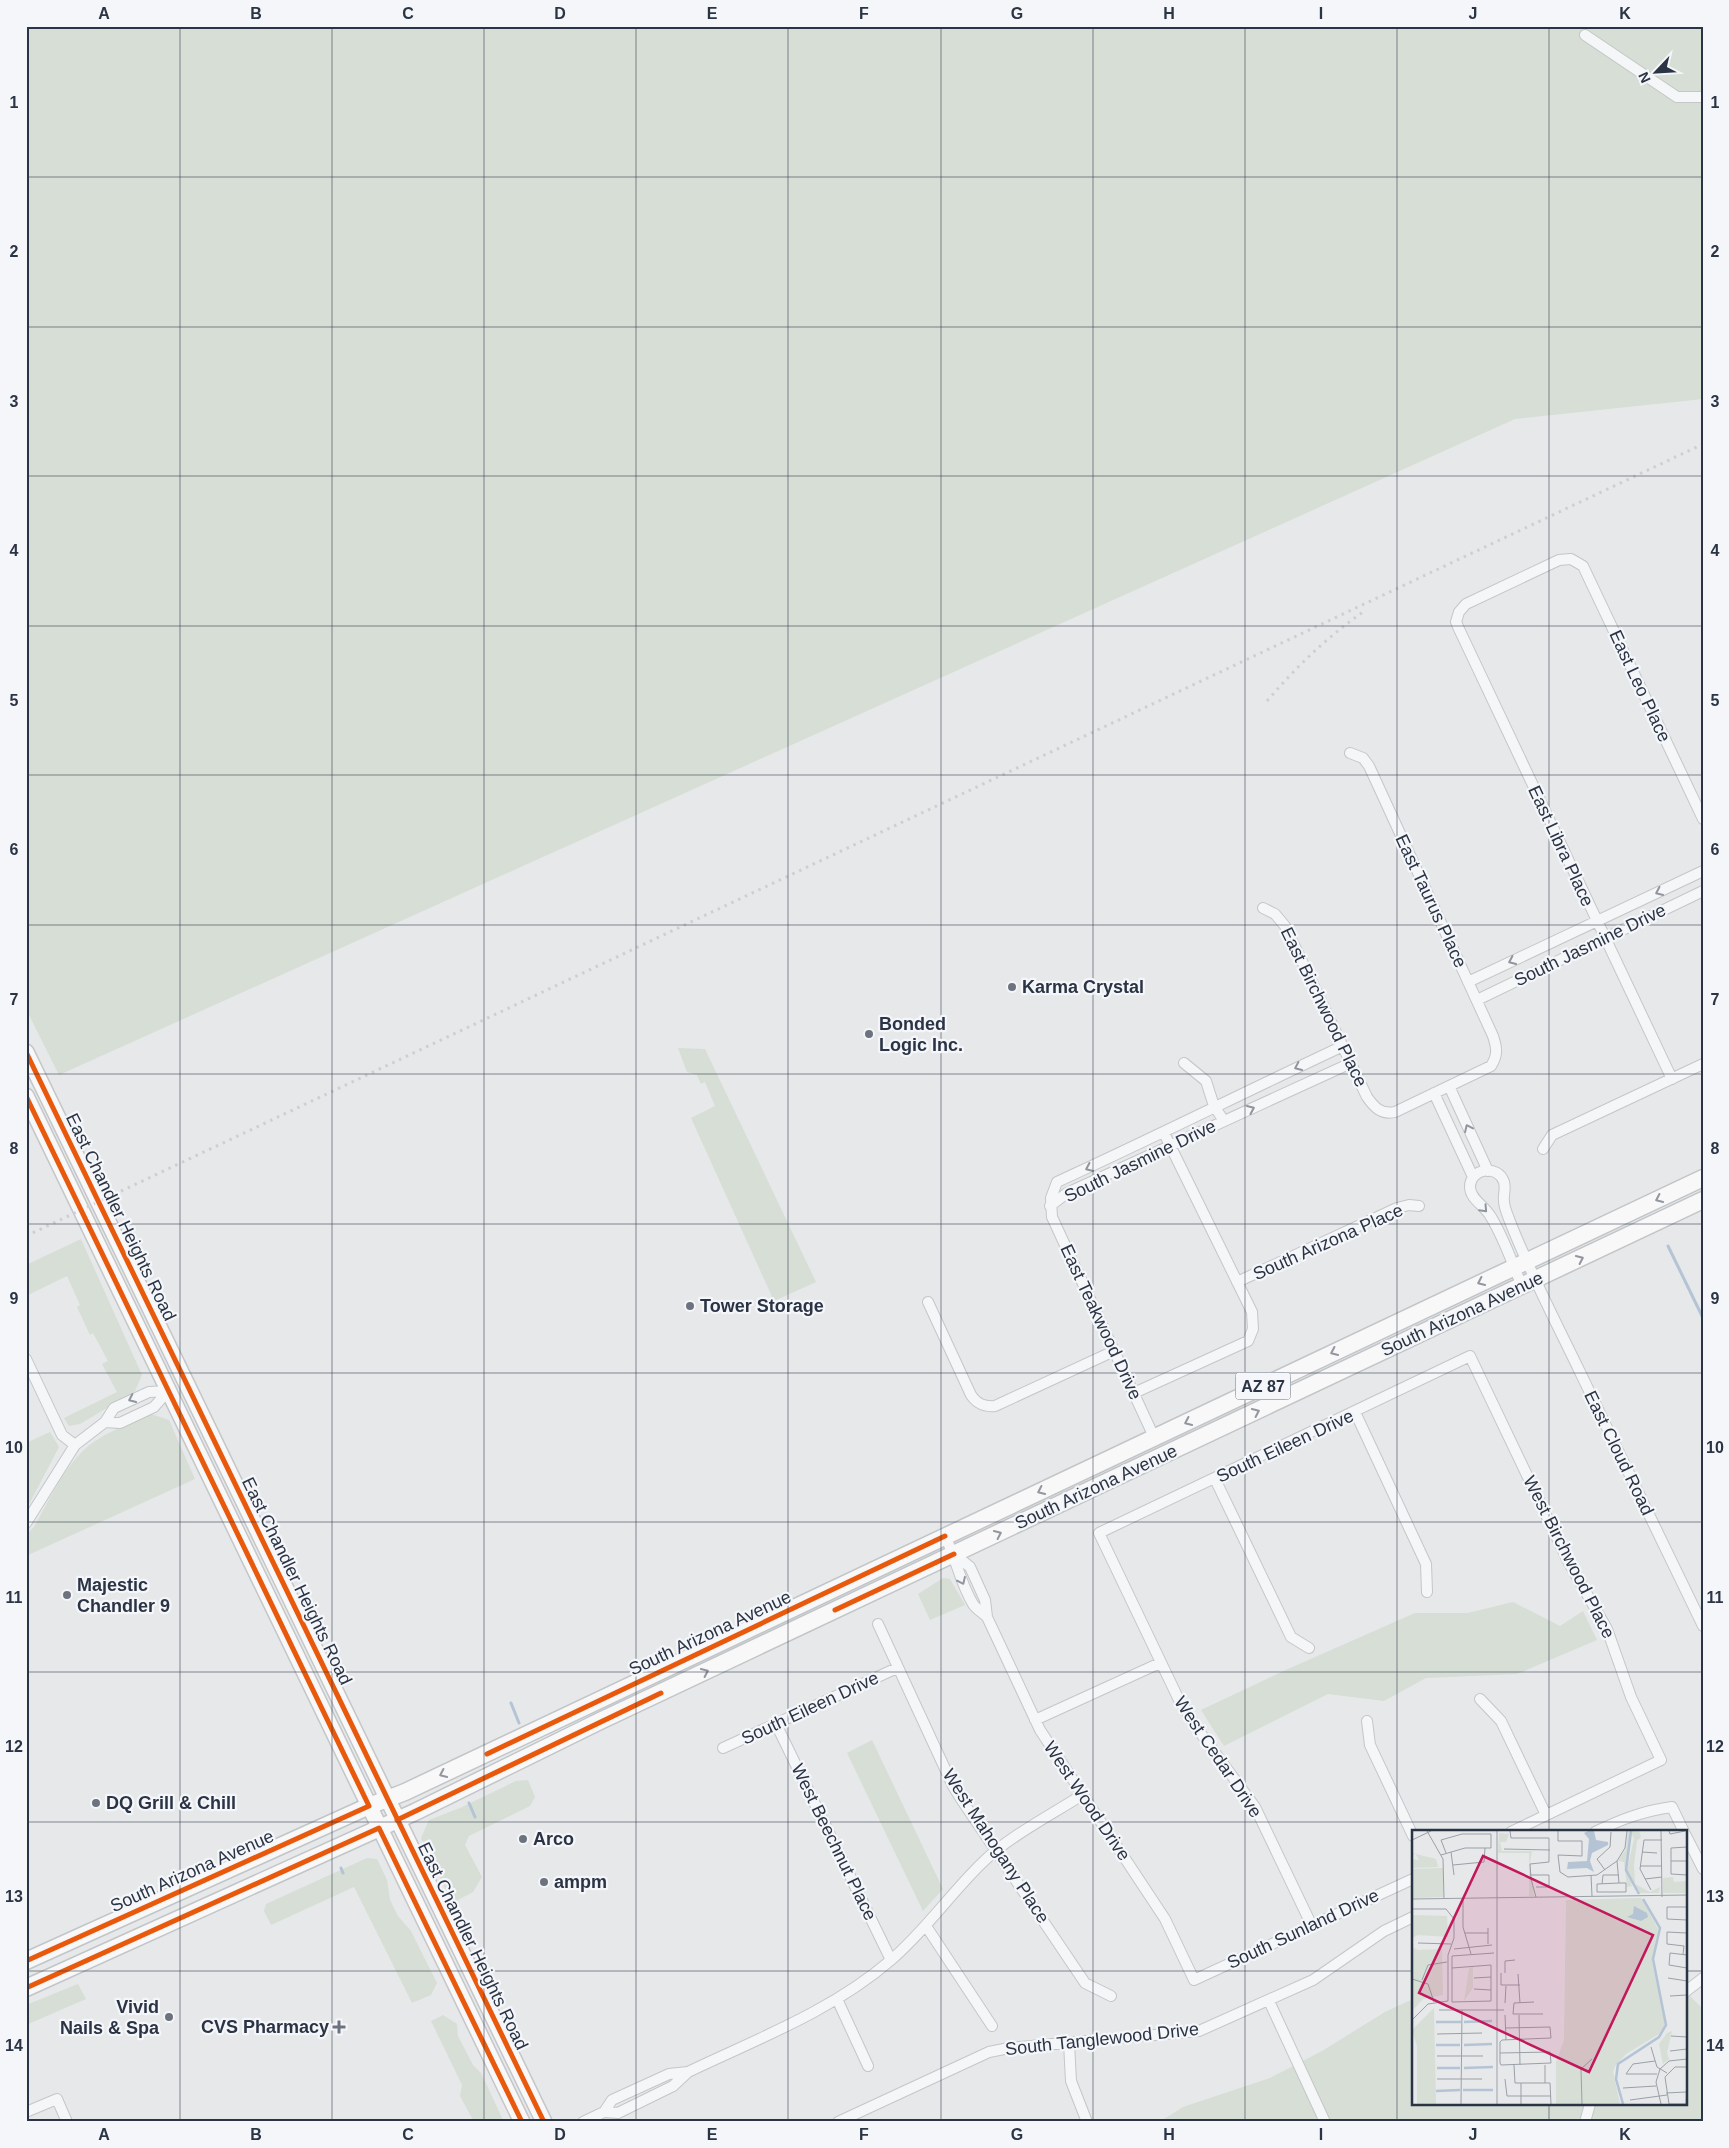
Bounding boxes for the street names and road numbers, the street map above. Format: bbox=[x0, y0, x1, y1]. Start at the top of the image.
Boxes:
street label: East Leo Place bbox=[1605, 627, 1675, 745]
street label: East Libra Place bbox=[1524, 782, 1598, 910]
street label: East Taurus Place bbox=[1391, 831, 1471, 971]
street label: South Jasmine Drive bbox=[1511, 900, 1669, 990]
street label: East Birchwood Place bbox=[1277, 924, 1371, 1090]
street label: East Chandler Heights Road bbox=[62, 1110, 180, 1324]
street label: South Jasmine Drive bbox=[1061, 1116, 1219, 1206]
street label: South Arizona Place bbox=[1250, 1200, 1406, 1284]
street label: East Teakwood Drive bbox=[1056, 1241, 1146, 1403]
street label: South Arizona Avenue bbox=[1378, 1268, 1546, 1360]
road number: AZ 87 bbox=[1236, 1372, 1290, 1400]
street label: East Cloud Road bbox=[1580, 1387, 1658, 1519]
street label: South Eileen Drive bbox=[1213, 1405, 1357, 1487]
street label: South Arizona Avenue bbox=[1012, 1441, 1180, 1533]
street label: West Birchwood Place bbox=[1519, 1472, 1619, 1642]
street label: East Chandler Heights Road bbox=[238, 1474, 356, 1688]
street label: South Arizona Avenue bbox=[626, 1587, 794, 1679]
street label: South Eileen Drive bbox=[738, 1667, 882, 1749]
street label: West Cedar Drive bbox=[1170, 1693, 1266, 1821]
street label: West Wood Drive bbox=[1040, 1738, 1134, 1864]
street label: West Beechnut Place bbox=[787, 1760, 881, 1924]
street label: West Mahogany Place bbox=[939, 1765, 1053, 1927]
street label: South Arizona Avenue bbox=[107, 1826, 277, 1916]
street label: East Chandler Heights Road bbox=[414, 1839, 532, 2053]
street label: South Sunland Drive bbox=[1224, 1885, 1382, 1973]
street label: South Tanglewood Drive bbox=[1004, 2019, 1200, 2059]

